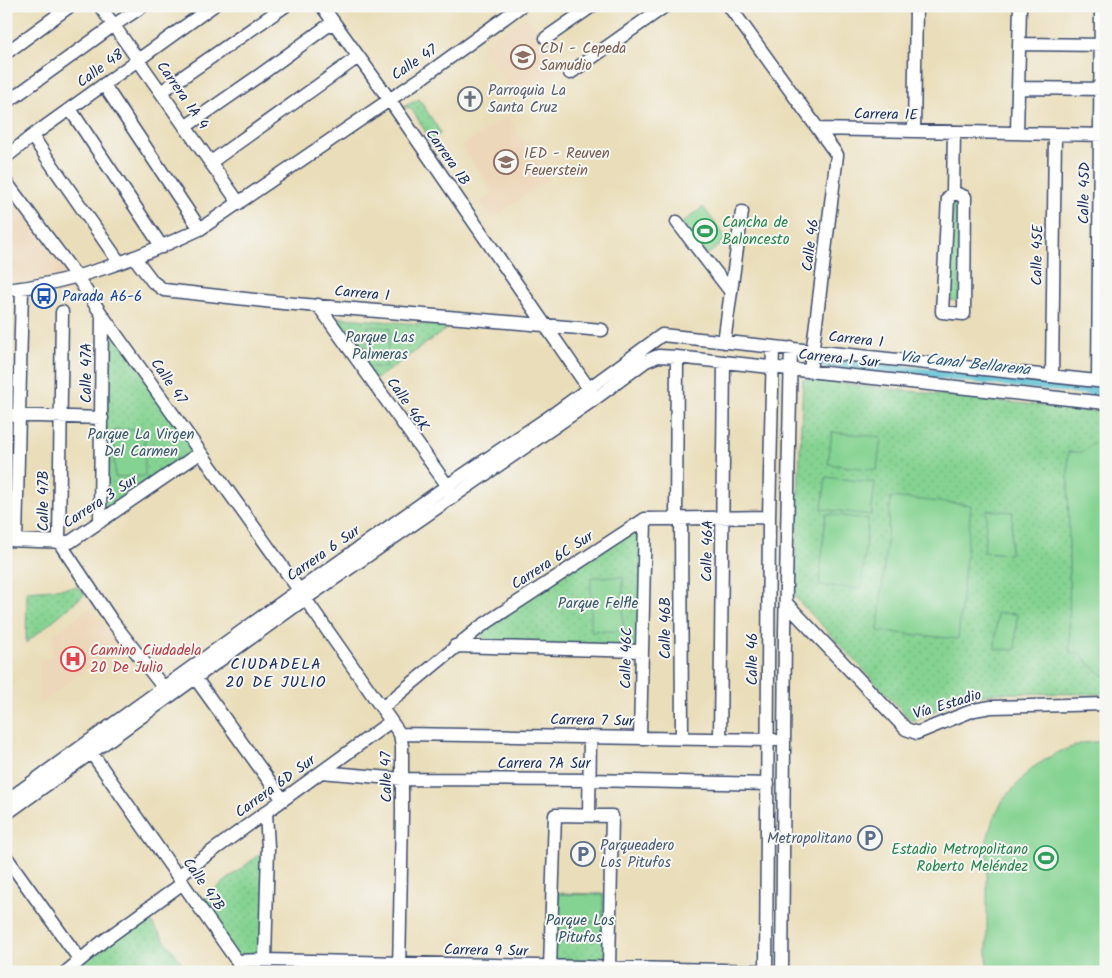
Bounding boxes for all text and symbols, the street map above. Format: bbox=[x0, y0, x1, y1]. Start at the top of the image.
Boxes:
place label: CDI - Cepeda Samudio bbox=[540, 37, 626, 78]
street label: Calle 47 bbox=[387, 38, 443, 87]
street label: Calle 48 bbox=[72, 43, 130, 94]
school or university icon: CDI - Cepeda Samudio bbox=[510, 44, 536, 70]
street label: Carrera 1A 4 bbox=[150, 56, 215, 135]
place label: Parroquia La Santa Cruz bbox=[488, 79, 566, 120]
church icon: Parroquia La Santa Cruz bbox=[457, 86, 483, 112]
street label: Carrera 1E bbox=[854, 102, 920, 128]
street label: Carrera 1B bbox=[419, 124, 476, 191]
place label: IED - Reuven Feuerstein bbox=[524, 142, 610, 183]
school or university icon: IED - Reuven Feuerstein bbox=[493, 149, 519, 175]
street label: Calle 45D bbox=[1072, 161, 1098, 224]
place label: Cancha de Baloncesto bbox=[722, 211, 790, 252]
street label: Calle 46 bbox=[796, 217, 826, 273]
sports icon: Cancha de Baloncesto bbox=[692, 218, 718, 244]
street label: Calle 45E bbox=[1025, 223, 1051, 286]
street label: Carrera 1 bbox=[333, 280, 391, 308]
bus stop icon: Parada A6-6 bbox=[31, 283, 57, 309]
place label: Parada A6-6 bbox=[62, 285, 142, 309]
street label: Carrera 1 bbox=[827, 325, 885, 355]
park label: Parque Las Palmeras bbox=[346, 326, 415, 367]
street label: Calle 47A bbox=[75, 343, 99, 403]
street label: Carrera 1 Sur bbox=[797, 343, 882, 375]
water label: Via Canal Bellarena bbox=[898, 344, 1033, 383]
street label: Calle 47 bbox=[144, 354, 193, 410]
street label: Calle 46K bbox=[380, 372, 435, 437]
park label: Parque La Virgen Del Carmen bbox=[88, 423, 194, 464]
street label: Carrera 3 Sur bbox=[58, 468, 144, 535]
street label: Calle 47B bbox=[32, 471, 56, 531]
street label: Carrera 6 Sur bbox=[282, 519, 366, 588]
street label: Calle 46A bbox=[695, 520, 721, 582]
street label: Carrera 6C Sur bbox=[507, 525, 599, 597]
park label: Parque Felfle bbox=[558, 592, 638, 616]
street label: Calle 46B bbox=[654, 597, 678, 659]
street label: Calle 46C bbox=[614, 627, 640, 689]
street label: Calle 46 bbox=[741, 633, 765, 685]
place label: Camino Ciudadela 20 De Julio bbox=[90, 639, 202, 680]
hospital icon: Camino Ciudadela 20 De Julio bbox=[60, 646, 86, 672]
district label: CIUDADELA 20 DE JULIO bbox=[225, 652, 327, 695]
street label: Vía Estadio bbox=[910, 683, 985, 727]
street label: Carrera 7 Sur bbox=[550, 708, 635, 734]
street label: Carrera 6D Sur bbox=[230, 749, 322, 824]
street label: Calle 47 bbox=[375, 750, 399, 803]
street label: Carrera 7A Sur bbox=[498, 752, 591, 776]
parking icon: Metropolitano bbox=[857, 825, 883, 851]
place label: Metropolitano bbox=[767, 827, 852, 851]
place label: Parqueadero Los Pitufos bbox=[600, 834, 674, 875]
place label: Estadio Metropolitano Roberto Meléndez bbox=[891, 838, 1028, 879]
parking icon: Parqueadero Los Pitufos bbox=[570, 841, 596, 867]
sports icon: Estadio Metropolitano Roberto Meléndez bbox=[1033, 845, 1059, 871]
street label: Calle 47B bbox=[176, 853, 230, 916]
park label: Parque Los Pitufos bbox=[546, 909, 615, 950]
street label: Carrera 9 Sur bbox=[444, 938, 529, 964]

